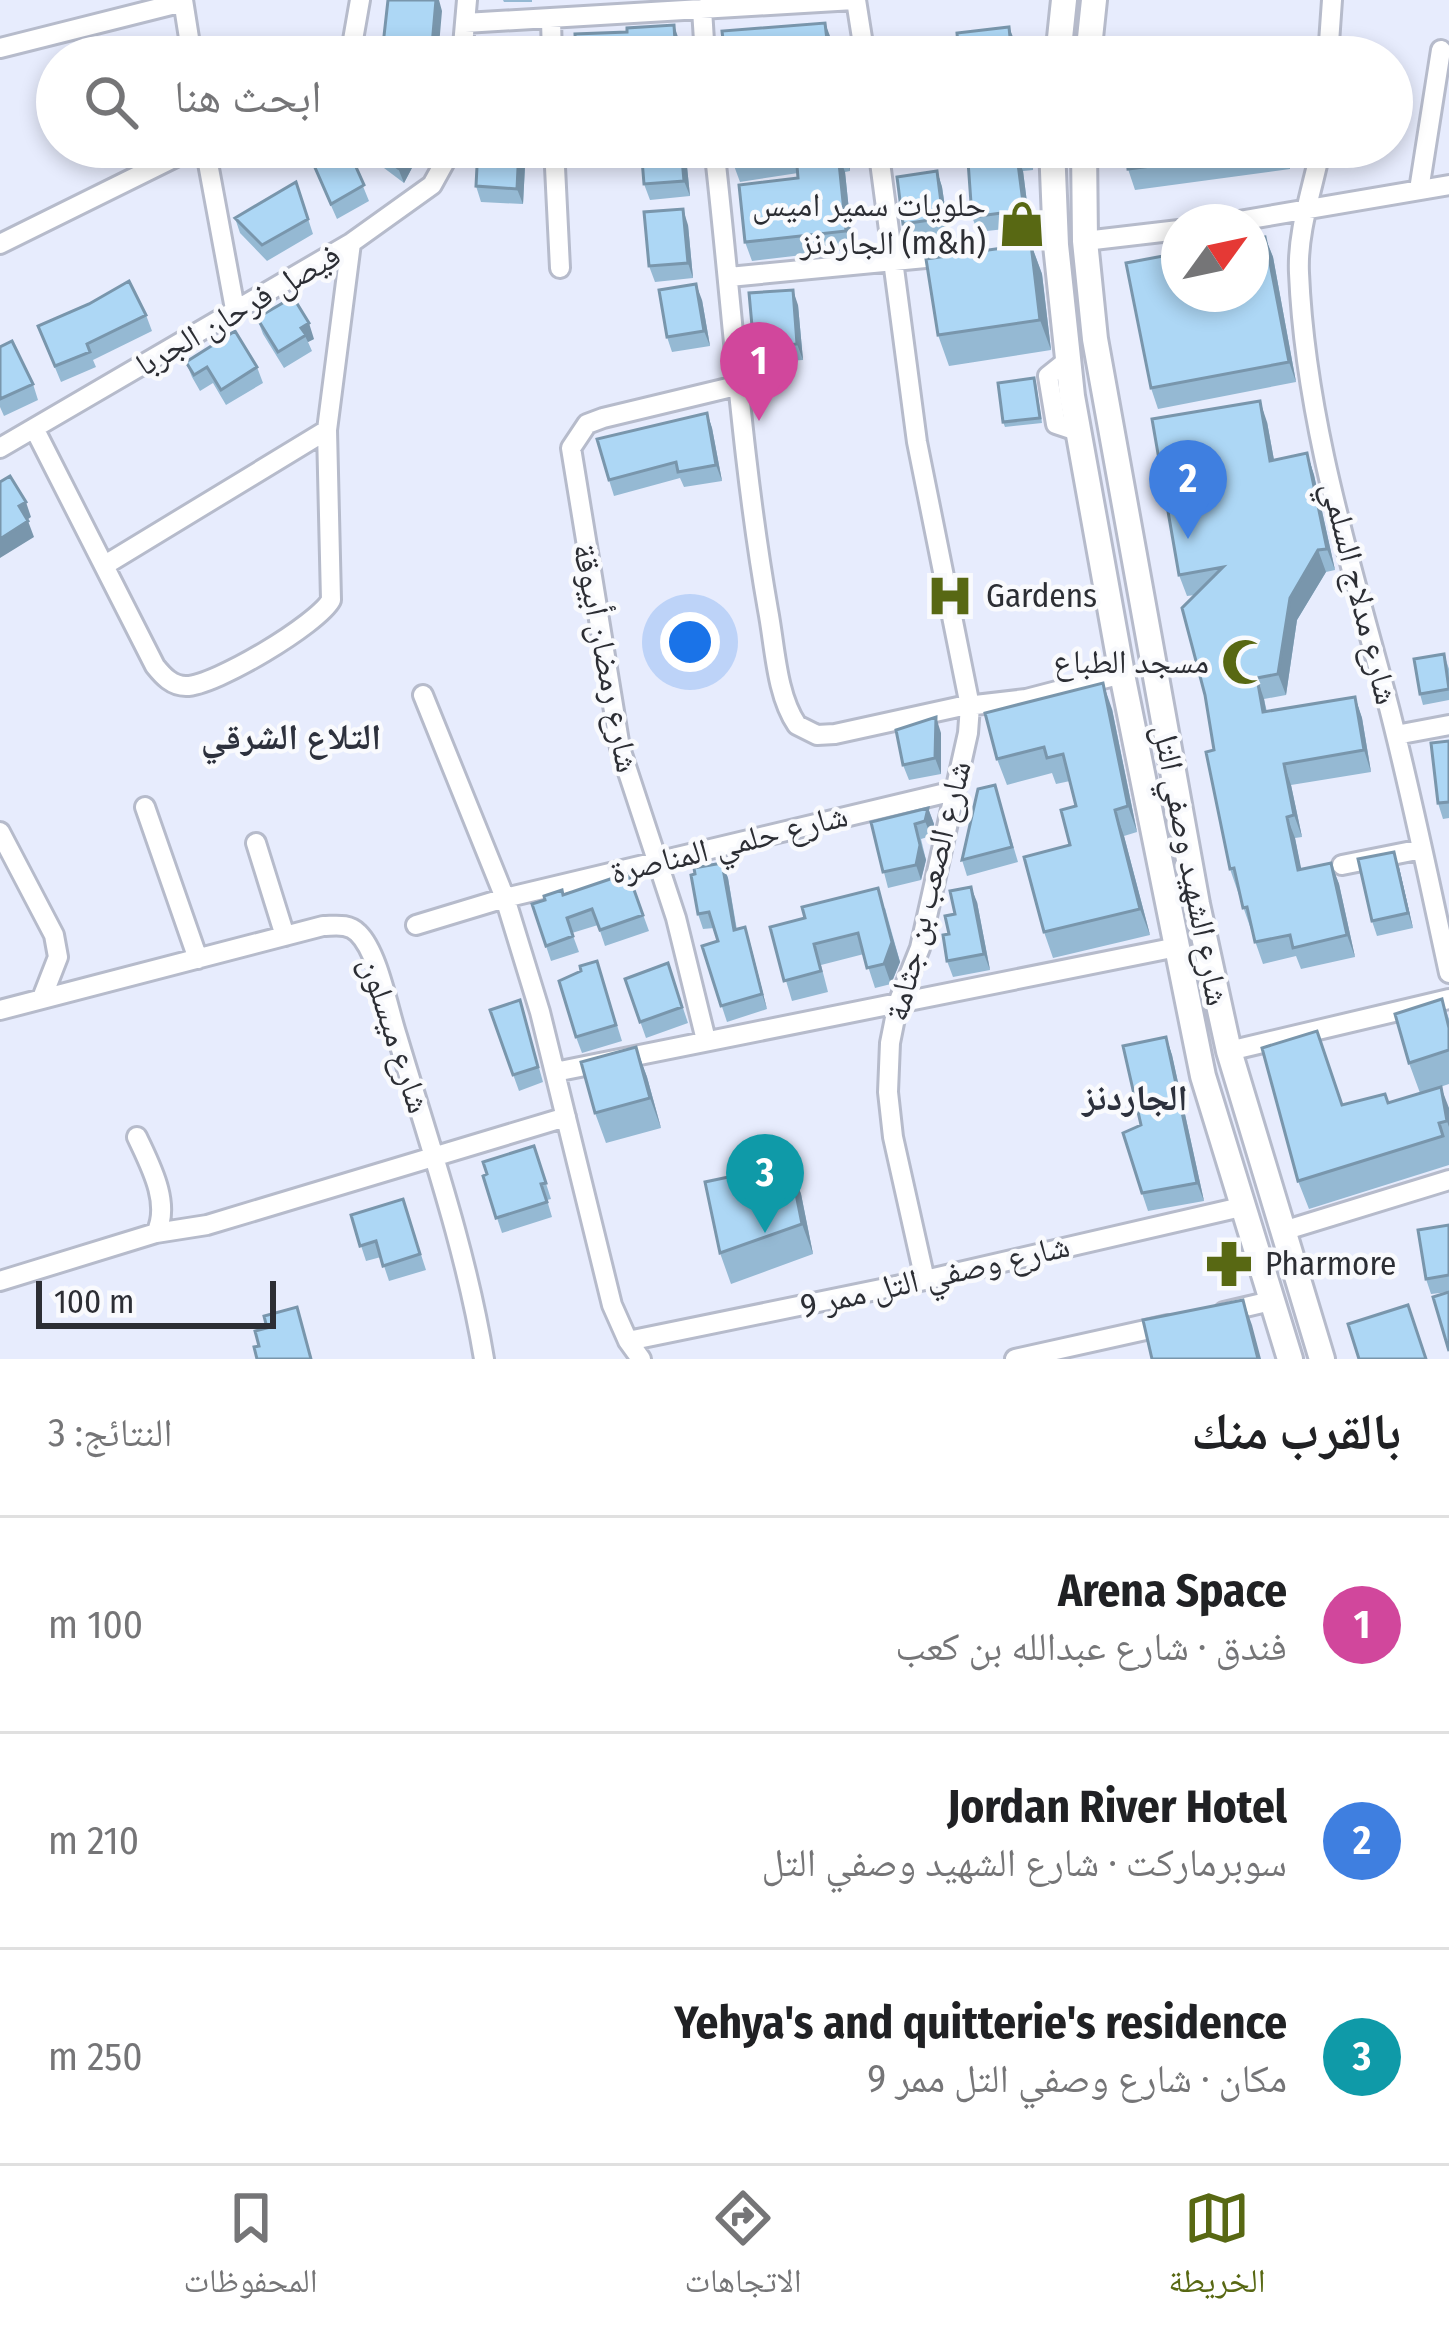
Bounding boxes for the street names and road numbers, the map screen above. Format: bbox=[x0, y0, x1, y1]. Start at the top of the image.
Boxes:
street label: فيصل فرحان الجربا bbox=[128, 235, 348, 385]
street label: شارع مدلاج السلمي bbox=[1308, 477, 1407, 710]
street label: شارع رمضان أبيوقة bbox=[564, 540, 648, 776]
street label: شارع الشهيد وصفي التل bbox=[1139, 721, 1238, 1010]
street label: شارع الصعب بن جثامة bbox=[876, 757, 980, 1025]
street label: شارع حلمي المناصرة bbox=[606, 795, 853, 898]
street label: شارع ميسلون bbox=[351, 952, 439, 1118]
street label: شارع وصفي التل ممر 9 bbox=[797, 1226, 1075, 1332]

